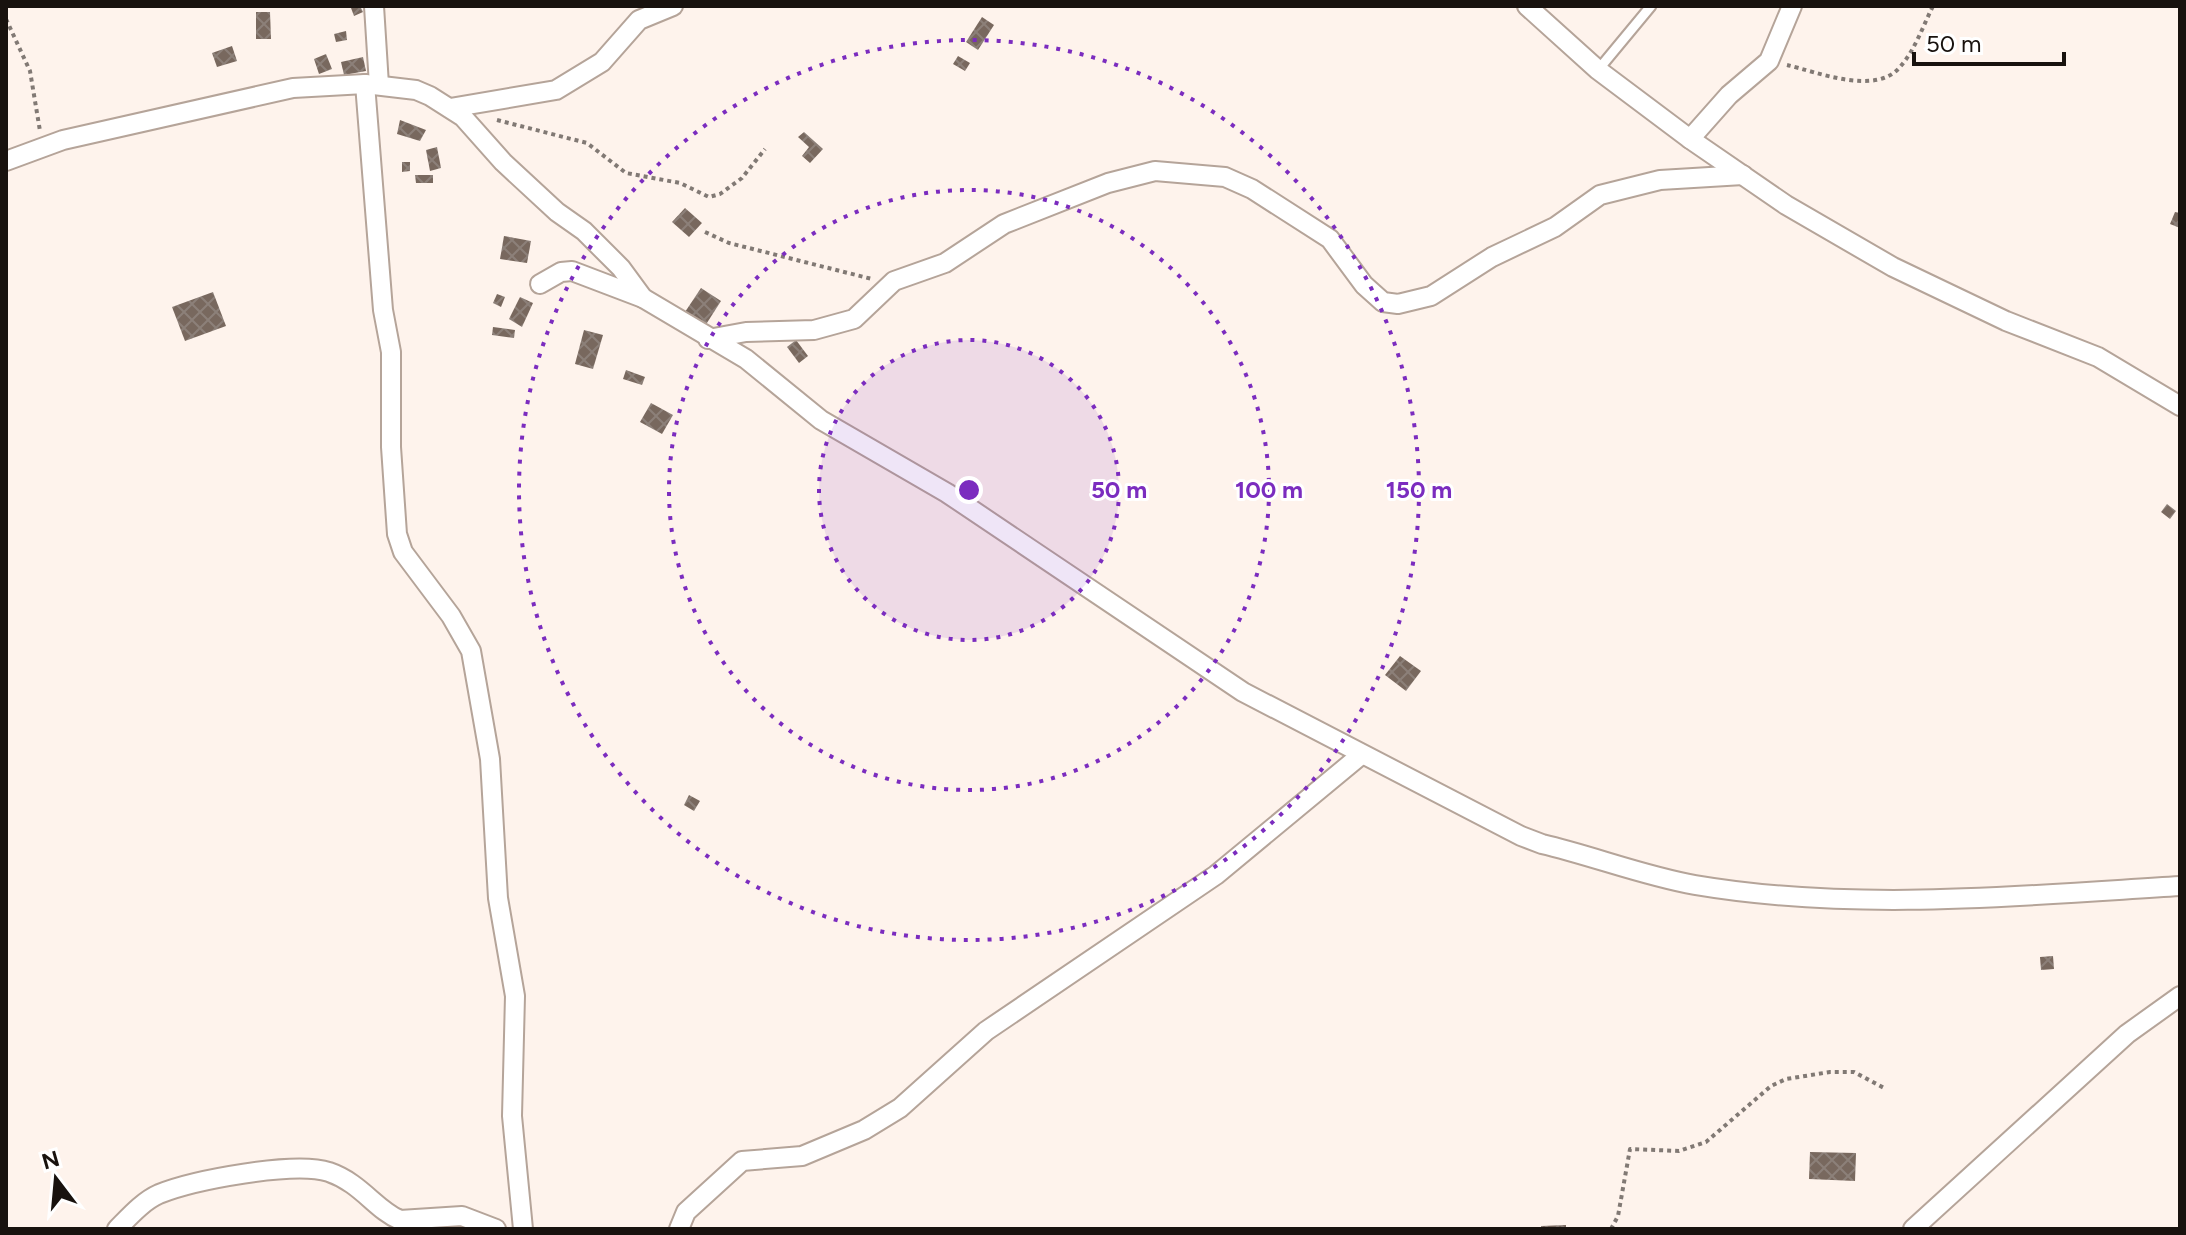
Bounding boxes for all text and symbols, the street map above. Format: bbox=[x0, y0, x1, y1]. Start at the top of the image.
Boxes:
scale bar bbox=[1914, 16, 2064, 66]
text: 50 m bbox=[1926, 29, 1982, 58]
text: 50 m bbox=[1091, 475, 1147, 504]
text: 100 m bbox=[1235, 475, 1303, 504]
text: 150 m bbox=[1386, 475, 1452, 504]
centre of rings bbox=[955, 476, 983, 504]
north arrow bbox=[16, 1139, 96, 1219]
text: N bbox=[39, 1145, 63, 1176]

